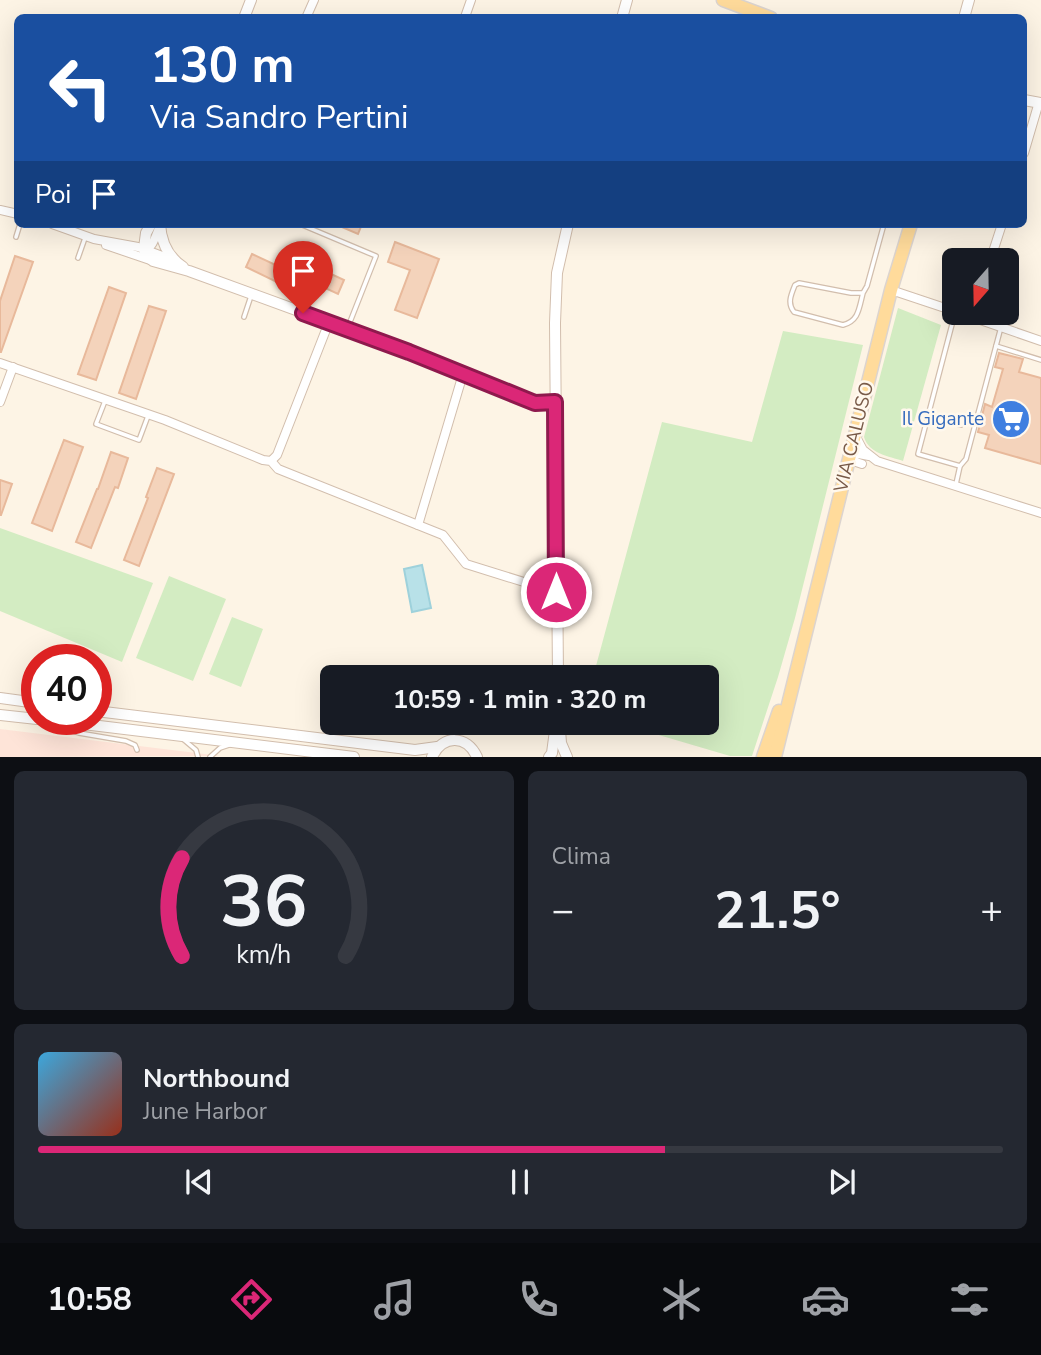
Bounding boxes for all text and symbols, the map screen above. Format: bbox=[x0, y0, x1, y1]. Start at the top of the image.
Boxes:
text: 130 m bbox=[150, 32, 294, 99]
icon: left bbox=[35, 42, 126, 133]
text: Via Sandro Pertini bbox=[150, 96, 409, 139]
icon: arrive bbox=[85, 175, 123, 213]
text: Poi bbox=[35, 177, 71, 212]
pin bbox=[273, 241, 333, 313]
north arrow bbox=[942, 248, 1018, 326]
map controls bbox=[942, 248, 1019, 325]
icon: arrive bbox=[284, 252, 322, 290]
street label: VIA CALUSO bbox=[827, 379, 880, 496]
supermarket icon: Il Gigante bbox=[990, 398, 1032, 440]
place label: Il Gigante bbox=[902, 406, 984, 432]
position arrow bbox=[519, 555, 593, 629]
speed limit sign: 40 bbox=[21, 644, 112, 735]
text: 10:59 · 1 min · 320 m bbox=[393, 682, 646, 717]
text: Clima bbox=[552, 841, 611, 872]
text: 36 bbox=[220, 853, 307, 953]
text: 21.5° bbox=[714, 875, 840, 946]
text: − bbox=[552, 885, 574, 936]
text: + bbox=[980, 885, 1003, 936]
text: km/h bbox=[236, 938, 291, 972]
text: Northbound bbox=[143, 1061, 290, 1096]
text: June Harbor bbox=[143, 1096, 267, 1127]
icon: previous bbox=[180, 1163, 218, 1201]
icon: pause bbox=[501, 1163, 539, 1201]
icon: next bbox=[823, 1163, 861, 1201]
icon: directions bbox=[227, 1275, 276, 1324]
icon: music bbox=[370, 1275, 419, 1324]
icon: phone bbox=[514, 1275, 563, 1324]
icon: climate bbox=[657, 1275, 706, 1324]
icon: car bbox=[801, 1275, 850, 1324]
icon: filters bbox=[945, 1275, 994, 1324]
text: 10:58 bbox=[47, 1278, 132, 1321]

